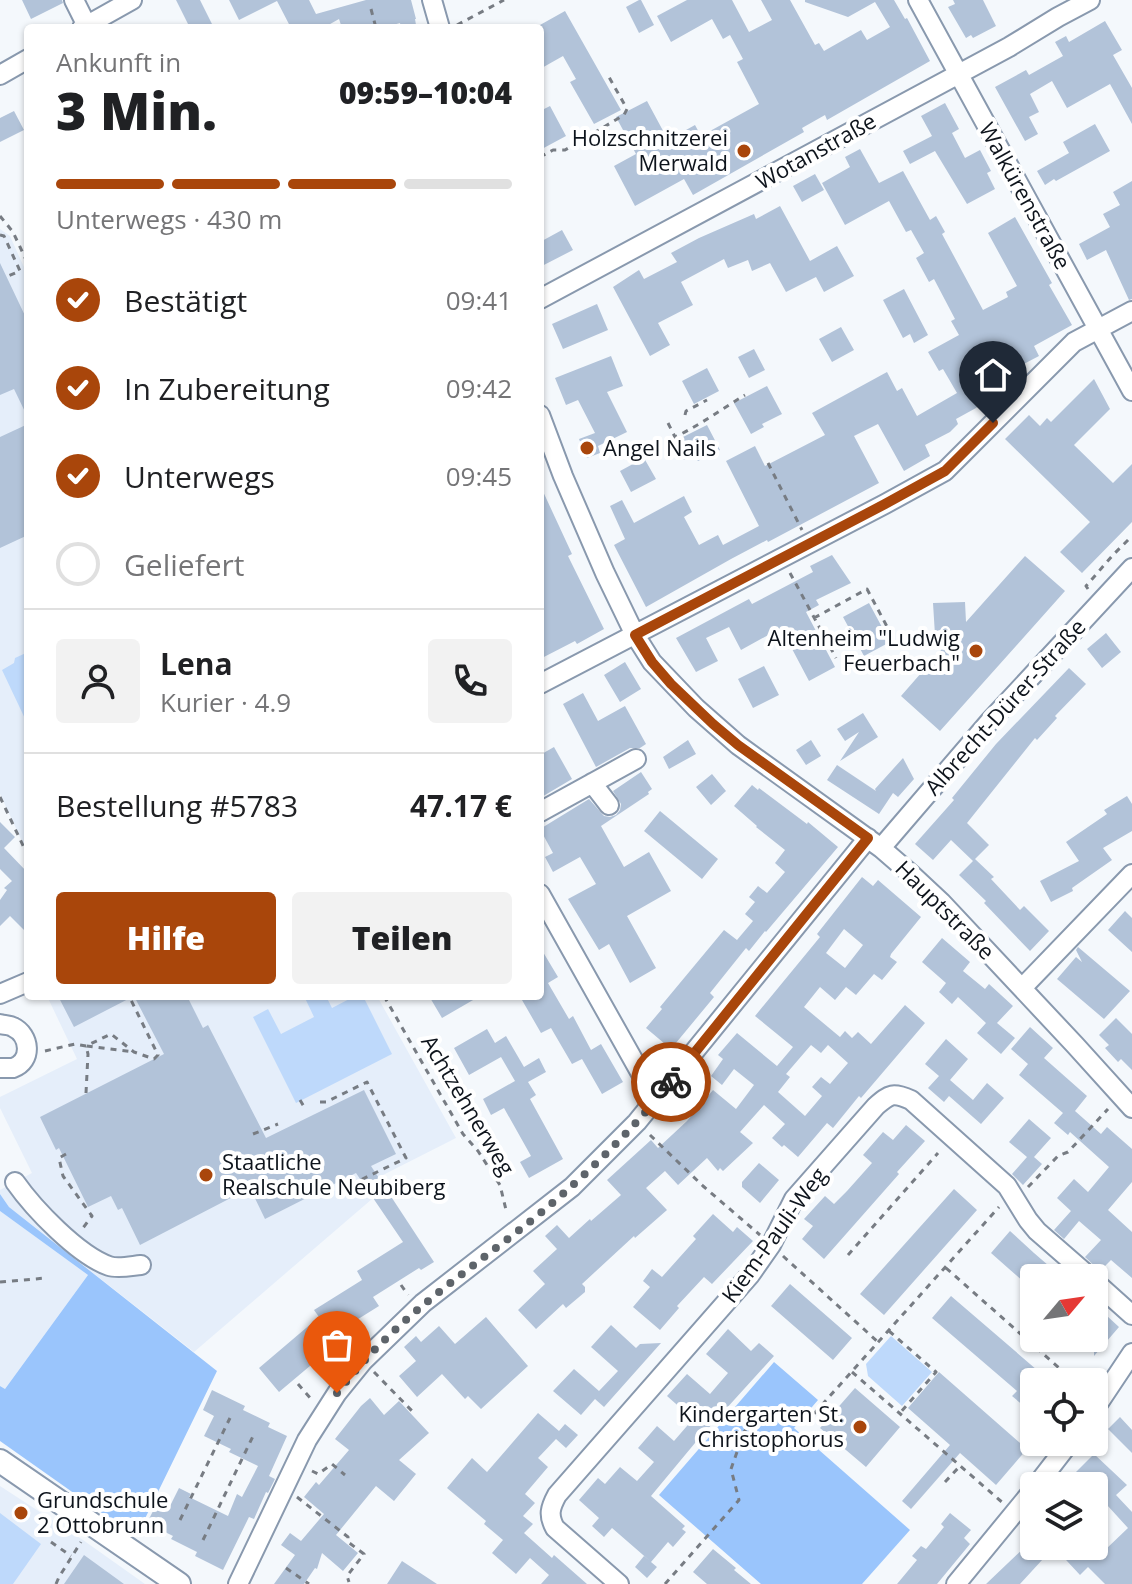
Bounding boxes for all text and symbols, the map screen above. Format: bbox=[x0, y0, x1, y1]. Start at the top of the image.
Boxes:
text: Ankunft in bbox=[56, 44, 181, 80]
text: 09:59–10:04 bbox=[339, 72, 512, 113]
text: 3 Min. bbox=[56, 74, 217, 145]
street label: Wotanstraße bbox=[750, 105, 881, 195]
street label: Walkürenstraße bbox=[973, 117, 1079, 274]
place label: Holzschnitzerei Merwald bbox=[572, 122, 728, 177]
marker: Holzschnitzerei Merwald bbox=[735, 142, 753, 160]
text: Unterwegs · 430 m bbox=[56, 201, 282, 237]
icon: check bbox=[56, 278, 100, 322]
text: Bestätigt bbox=[124, 280, 247, 321]
text: 09:41 bbox=[446, 282, 512, 318]
pin bbox=[959, 341, 1027, 423]
icon: home bbox=[971, 353, 1015, 397]
icon: check bbox=[56, 366, 100, 410]
text: In Zubereitung bbox=[124, 368, 330, 409]
text: 09:42 bbox=[446, 370, 512, 406]
place label: Angel Nails bbox=[603, 432, 716, 462]
marker: Angel Nails bbox=[578, 439, 596, 457]
icon: check bbox=[56, 454, 100, 498]
text: Unterwegs bbox=[124, 456, 275, 497]
text: 09:45 bbox=[446, 458, 512, 494]
text: Geliefert bbox=[124, 544, 245, 585]
street label: Albrecht-Dürer-Straße bbox=[917, 612, 1091, 801]
place label: Altenheim "Ludwig Feuerbach" bbox=[768, 622, 960, 677]
button: person bbox=[56, 639, 140, 723]
button: phone bbox=[428, 639, 512, 723]
marker: Altenheim "Ludwig Feuerbach" bbox=[967, 642, 985, 660]
text: Lena bbox=[160, 643, 233, 684]
text: Kurier · 4.9 bbox=[160, 684, 291, 720]
text: Bestellung #5783 bbox=[56, 785, 298, 826]
text: 47.17 € bbox=[410, 785, 512, 826]
street label: Hauptstraße bbox=[890, 853, 1002, 965]
button: Hilfe bbox=[56, 892, 276, 984]
button: Teilen bbox=[292, 892, 512, 984]
street label: Achtzehnerweg bbox=[415, 1029, 522, 1180]
courier bbox=[631, 1042, 711, 1122]
icon: bike bbox=[649, 1060, 693, 1104]
place label: Staatliche Realschule Neubiberg bbox=[222, 1146, 446, 1201]
street label: Kiem-Pauli-Weg bbox=[714, 1161, 833, 1308]
marker: Staatliche Realschule Neubiberg bbox=[197, 1166, 215, 1184]
north arrow bbox=[1020, 1264, 1108, 1352]
map controls bbox=[1020, 1264, 1108, 1560]
pin bbox=[303, 1311, 371, 1393]
icon: bag bbox=[315, 1323, 359, 1367]
button: locate bbox=[1020, 1368, 1108, 1456]
place label: Kindergarten St. Christophorus bbox=[678, 1398, 844, 1453]
marker: Kindergarten St. Christophorus bbox=[851, 1418, 869, 1436]
button: layers bbox=[1020, 1472, 1108, 1560]
place label: Grundschule 2 Ottobrunn bbox=[37, 1484, 168, 1539]
marker: Grundschule 2 Ottobrunn bbox=[12, 1504, 30, 1522]

